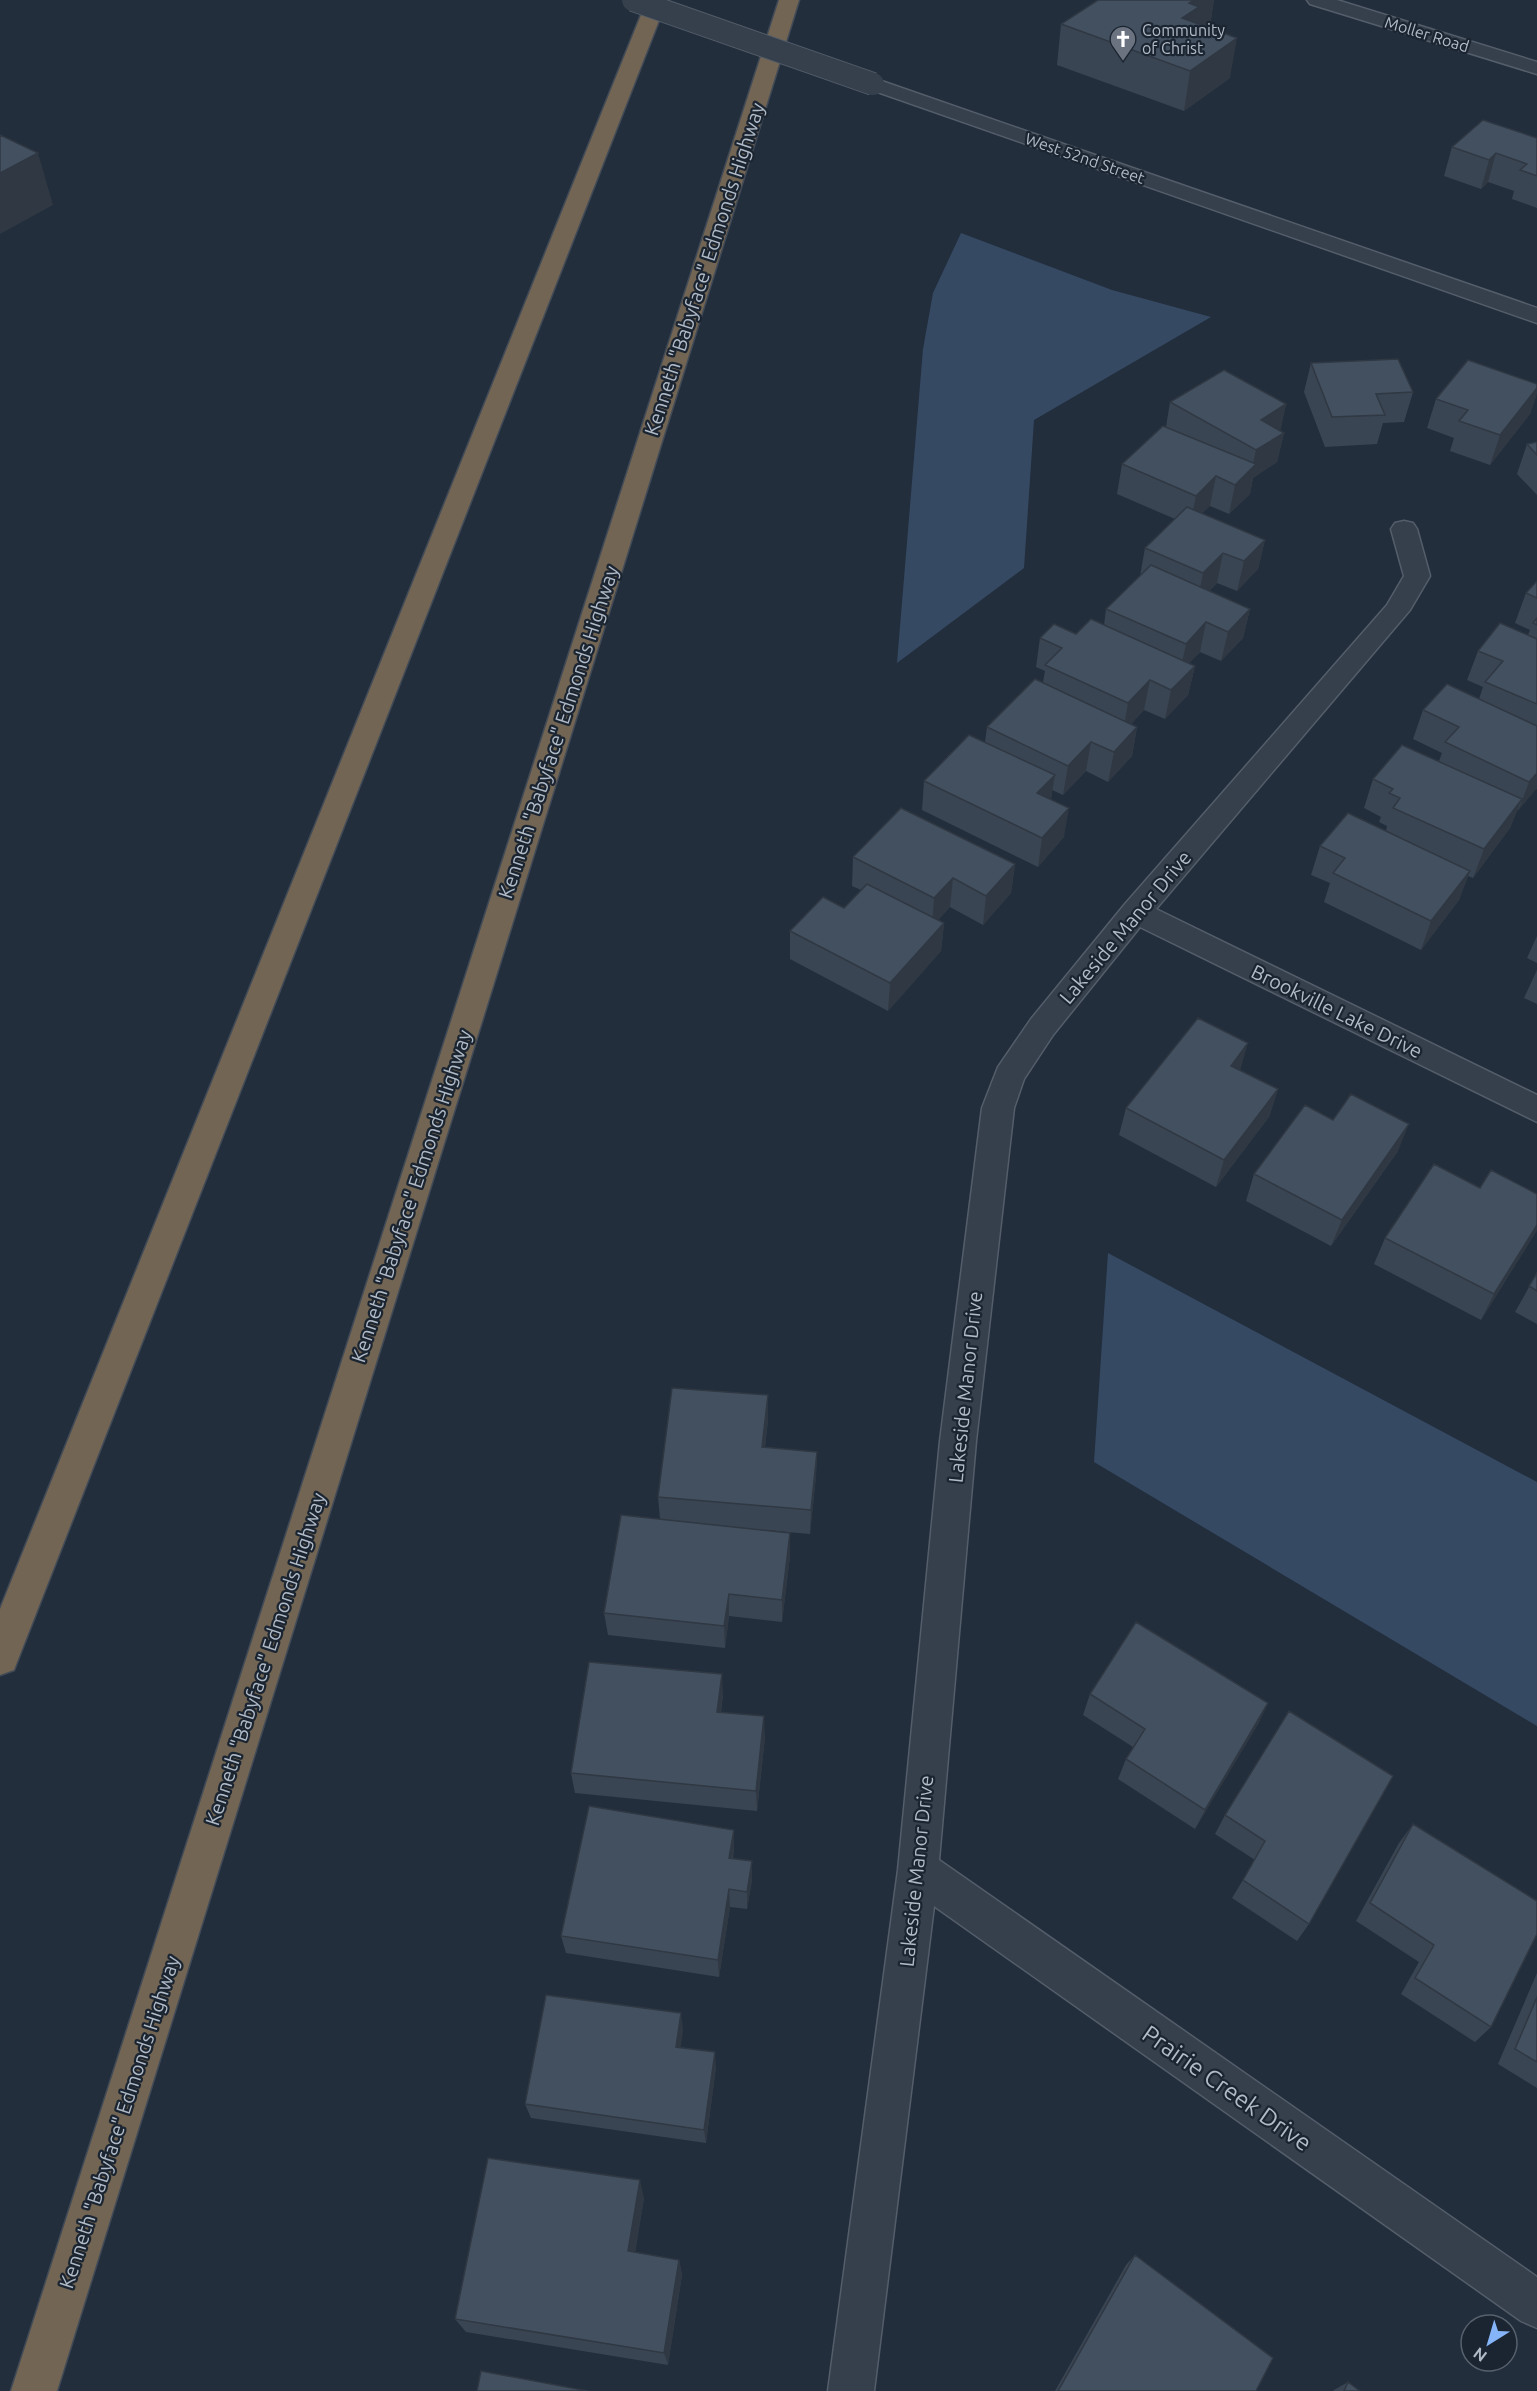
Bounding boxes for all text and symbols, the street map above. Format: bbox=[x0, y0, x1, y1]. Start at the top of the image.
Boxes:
street label: Moller Road bbox=[1383, 13, 1471, 55]
place label: Community of Christ bbox=[1142, 21, 1225, 57]
church icon: Community of Christ bbox=[1108, 24, 1138, 62]
street label: Kenneth "Babyface" Edmonds Highway bbox=[639, 99, 769, 438]
street label: West 52nd Street bbox=[1023, 129, 1148, 187]
street label: Kenneth "Babyface" Edmonds Highway bbox=[493, 562, 623, 901]
street label: Lakeside Manor Drive bbox=[1054, 846, 1196, 1008]
street label: Brookville Lake Drive bbox=[1248, 960, 1426, 1062]
street label: Kenneth "Babyface" Edmonds Highway bbox=[346, 1026, 476, 1365]
street label: Lakeside Manor Drive bbox=[944, 1290, 986, 1484]
street label: Kenneth "Babyface" Edmonds Highway bbox=[200, 1489, 330, 1828]
street label: Lakeside Manor Drive bbox=[895, 1774, 937, 1968]
street label: Kenneth "Babyface" Edmonds Highway bbox=[54, 1952, 184, 2291]
street label: Prairie Creek Drive bbox=[1137, 2020, 1317, 2156]
north arrow bbox=[1459, 2313, 1519, 2373]
text: N bbox=[1470, 2344, 1490, 2366]

